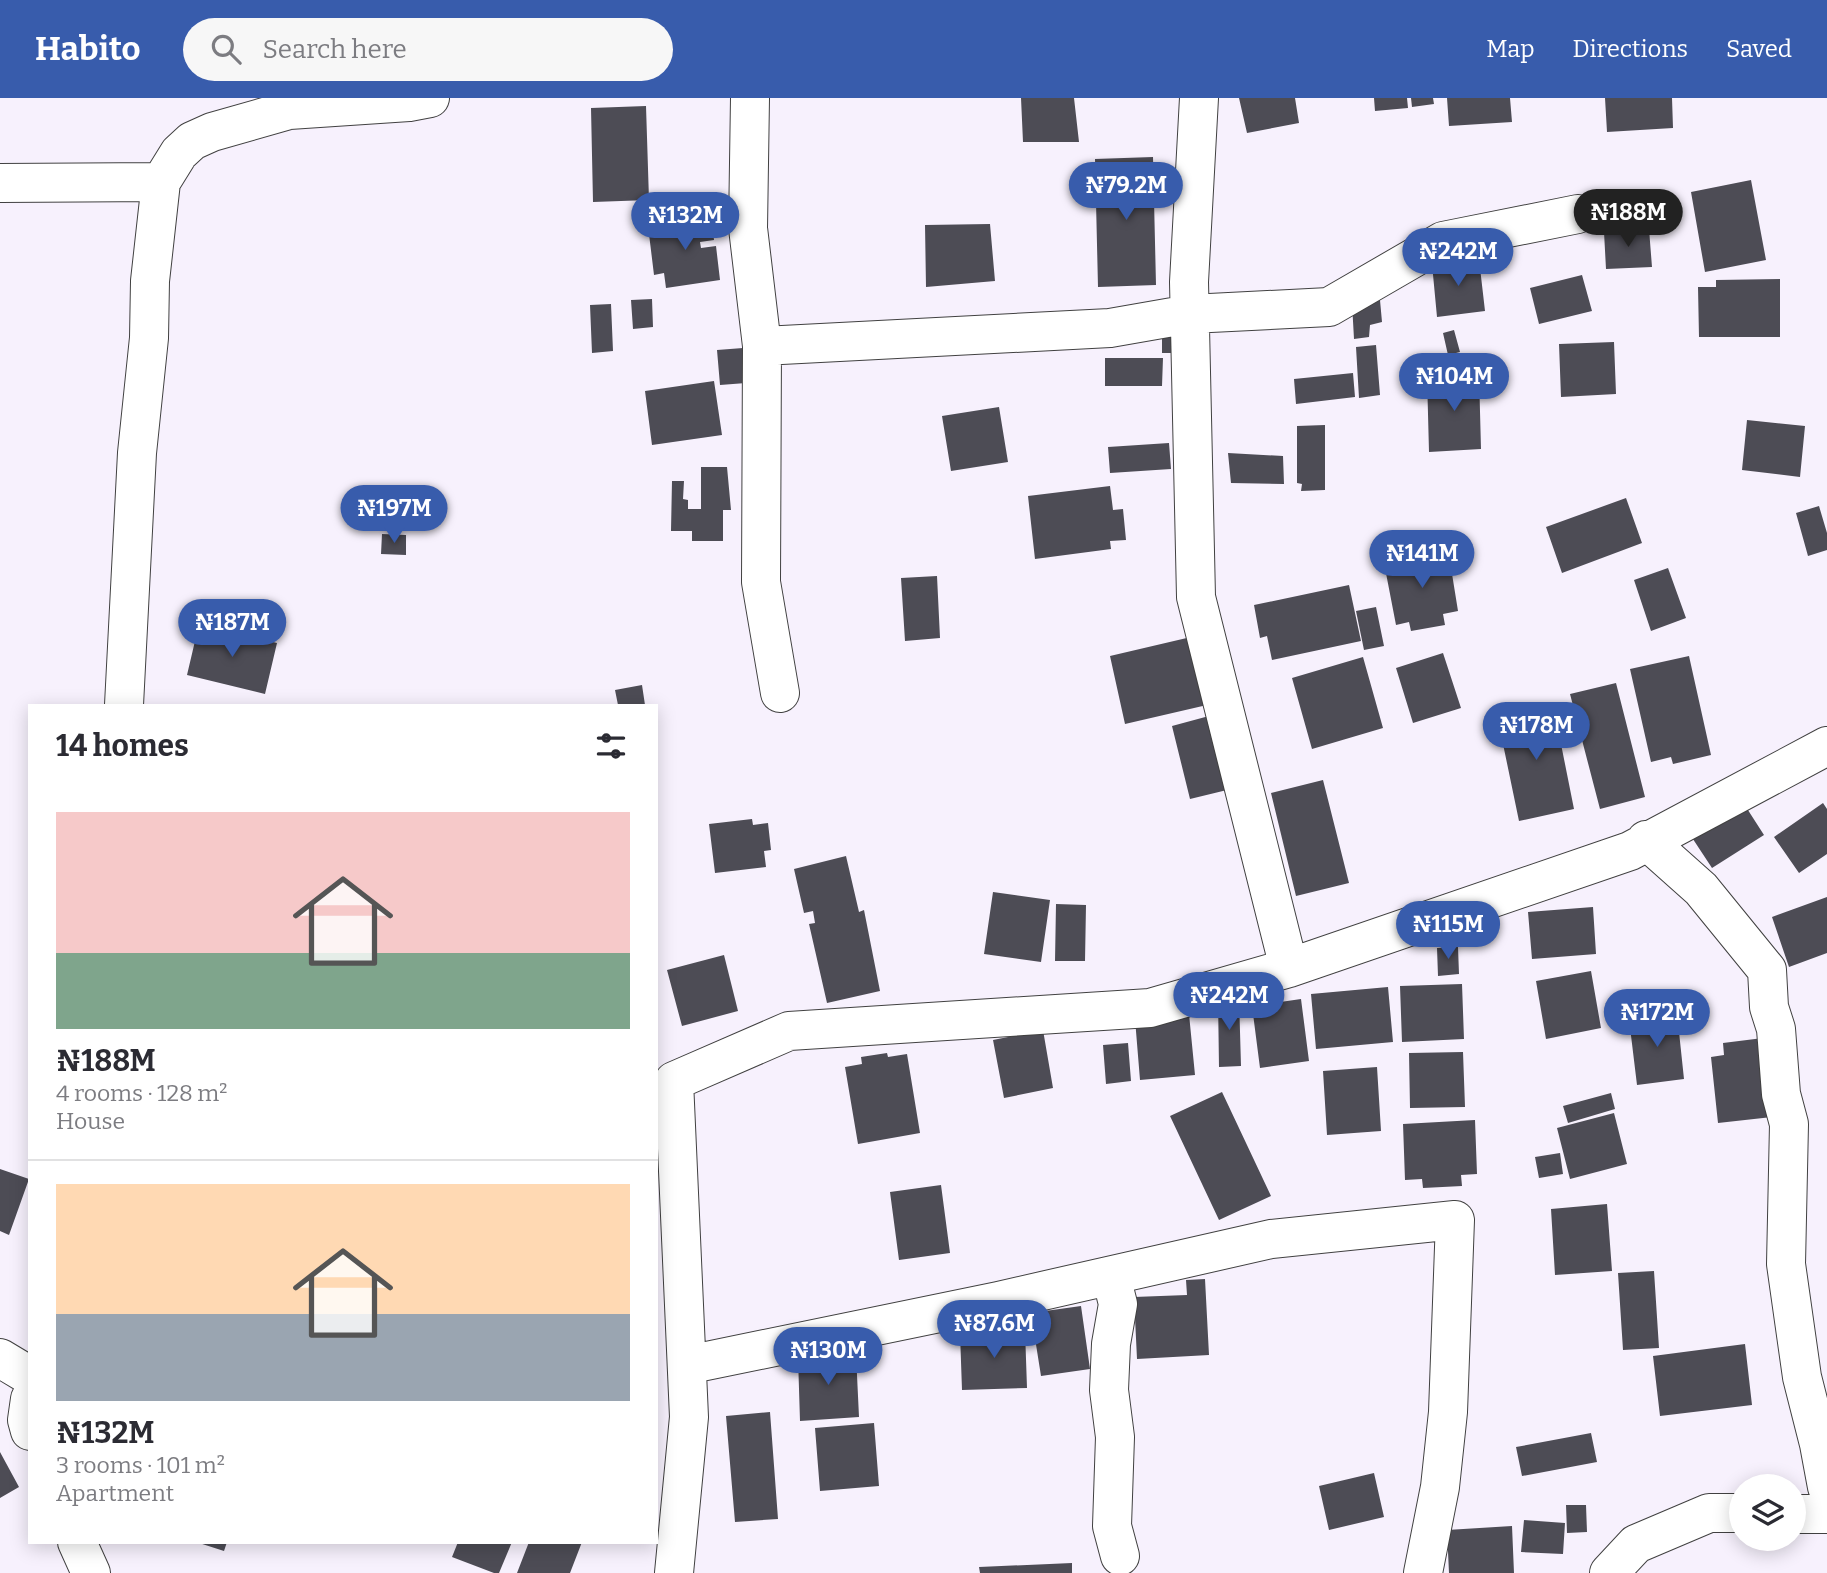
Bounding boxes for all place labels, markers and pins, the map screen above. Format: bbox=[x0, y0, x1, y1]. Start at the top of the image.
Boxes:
pin: ₦79.2M bbox=[1069, 162, 1183, 222]
pin: ₦188M bbox=[1579, 190, 1677, 249]
pin: ₦132M bbox=[636, 192, 734, 252]
pin: ₦242M bbox=[1409, 228, 1507, 288]
pin: ₦104M bbox=[1405, 354, 1503, 413]
pin: ₦197M bbox=[345, 486, 443, 545]
pin: ₦141M bbox=[1373, 531, 1471, 590]
pin: ₦187M bbox=[183, 600, 281, 659]
pin: ₦178M bbox=[1487, 702, 1585, 762]
pin: ₦115M bbox=[1399, 902, 1497, 961]
pin: ₦242M bbox=[1180, 972, 1278, 1032]
pin: ₦172M bbox=[1608, 990, 1706, 1049]
pin: ₦87.6M bbox=[937, 1300, 1051, 1360]
pin: ₦130M bbox=[779, 1328, 877, 1387]

